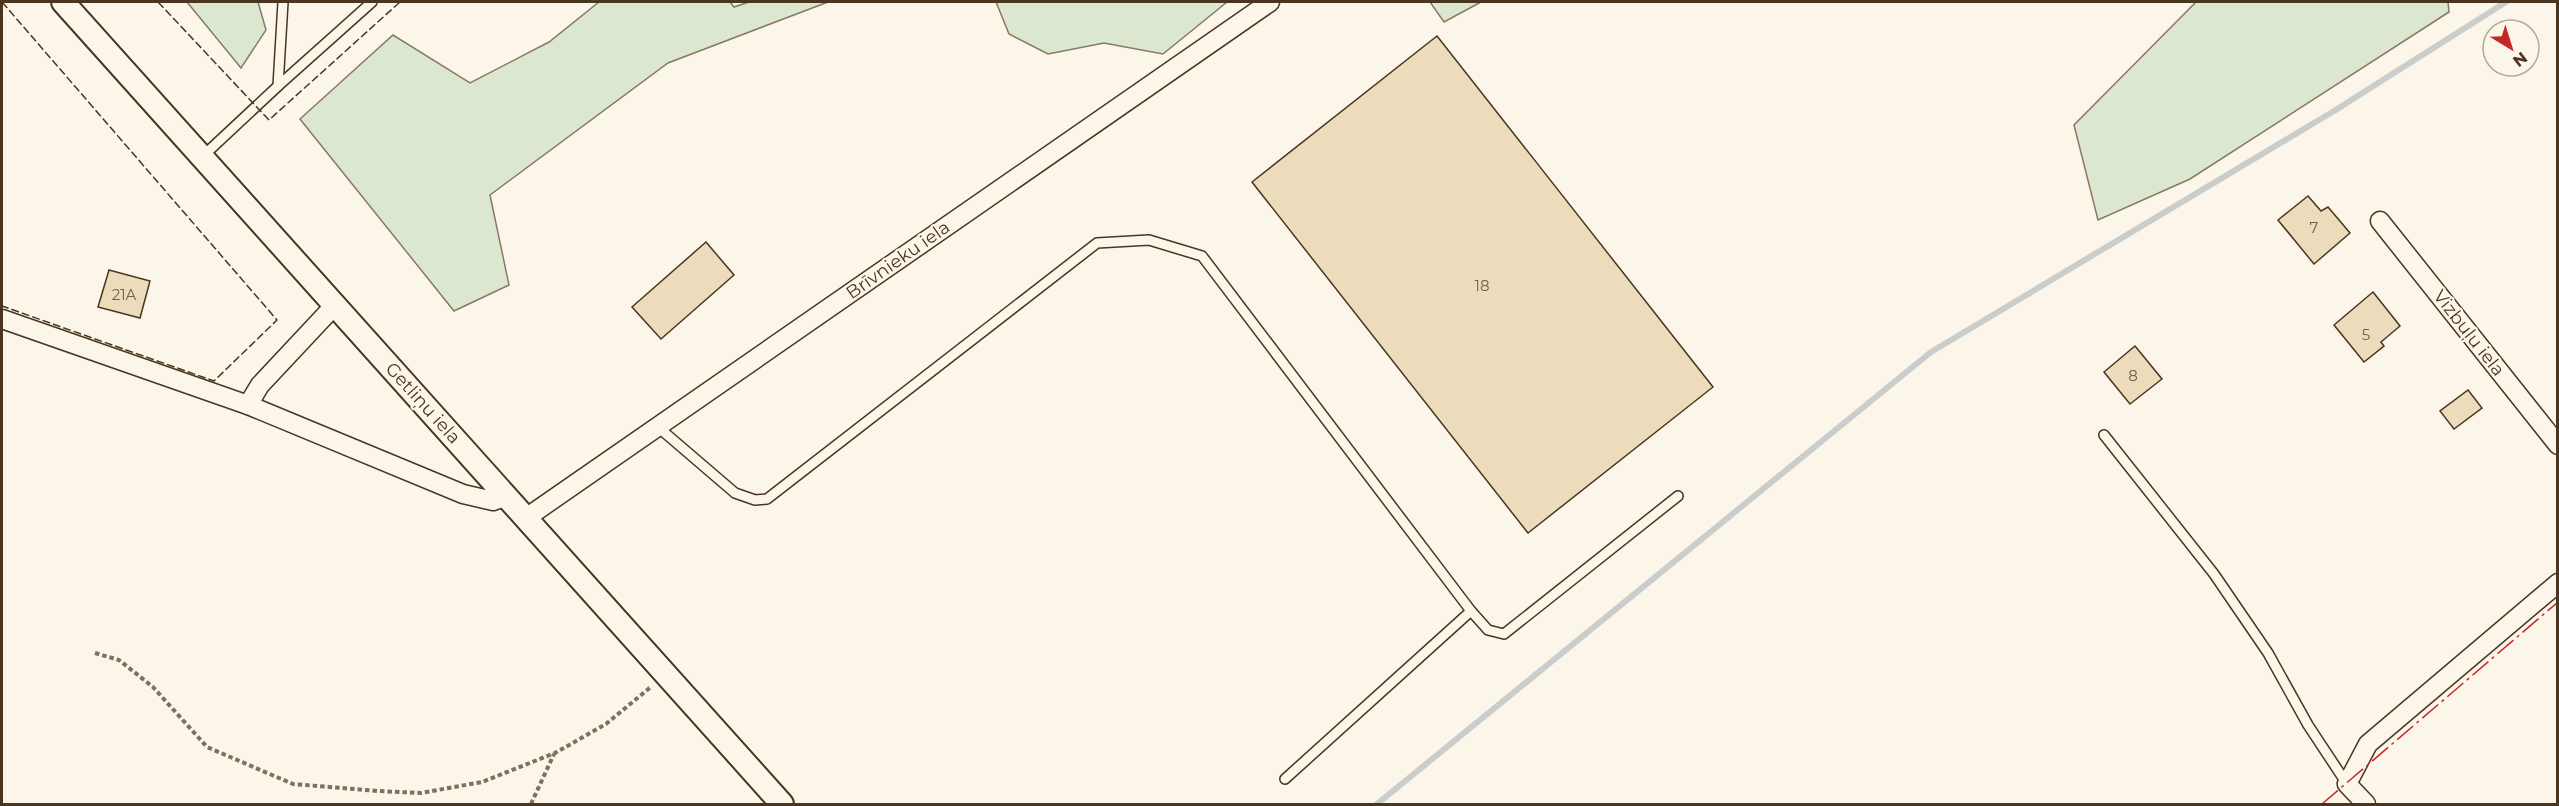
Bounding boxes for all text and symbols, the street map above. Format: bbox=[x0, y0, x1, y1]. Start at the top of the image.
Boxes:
north arrow bbox=[2481, 18, 2541, 78]
text: N bbox=[2509, 48, 2531, 71]
street label: Brīvnieku iela bbox=[842, 216, 954, 304]
house number: 7 bbox=[2310, 218, 2319, 237]
house number: 18 bbox=[1475, 276, 1490, 295]
house number: 21A bbox=[112, 285, 137, 304]
street label: Vizbuļu iela bbox=[2428, 285, 2510, 381]
house number: 5 bbox=[2362, 325, 2370, 344]
street label: Getliņu iela bbox=[380, 358, 465, 449]
house number: 8 bbox=[2128, 366, 2138, 385]

